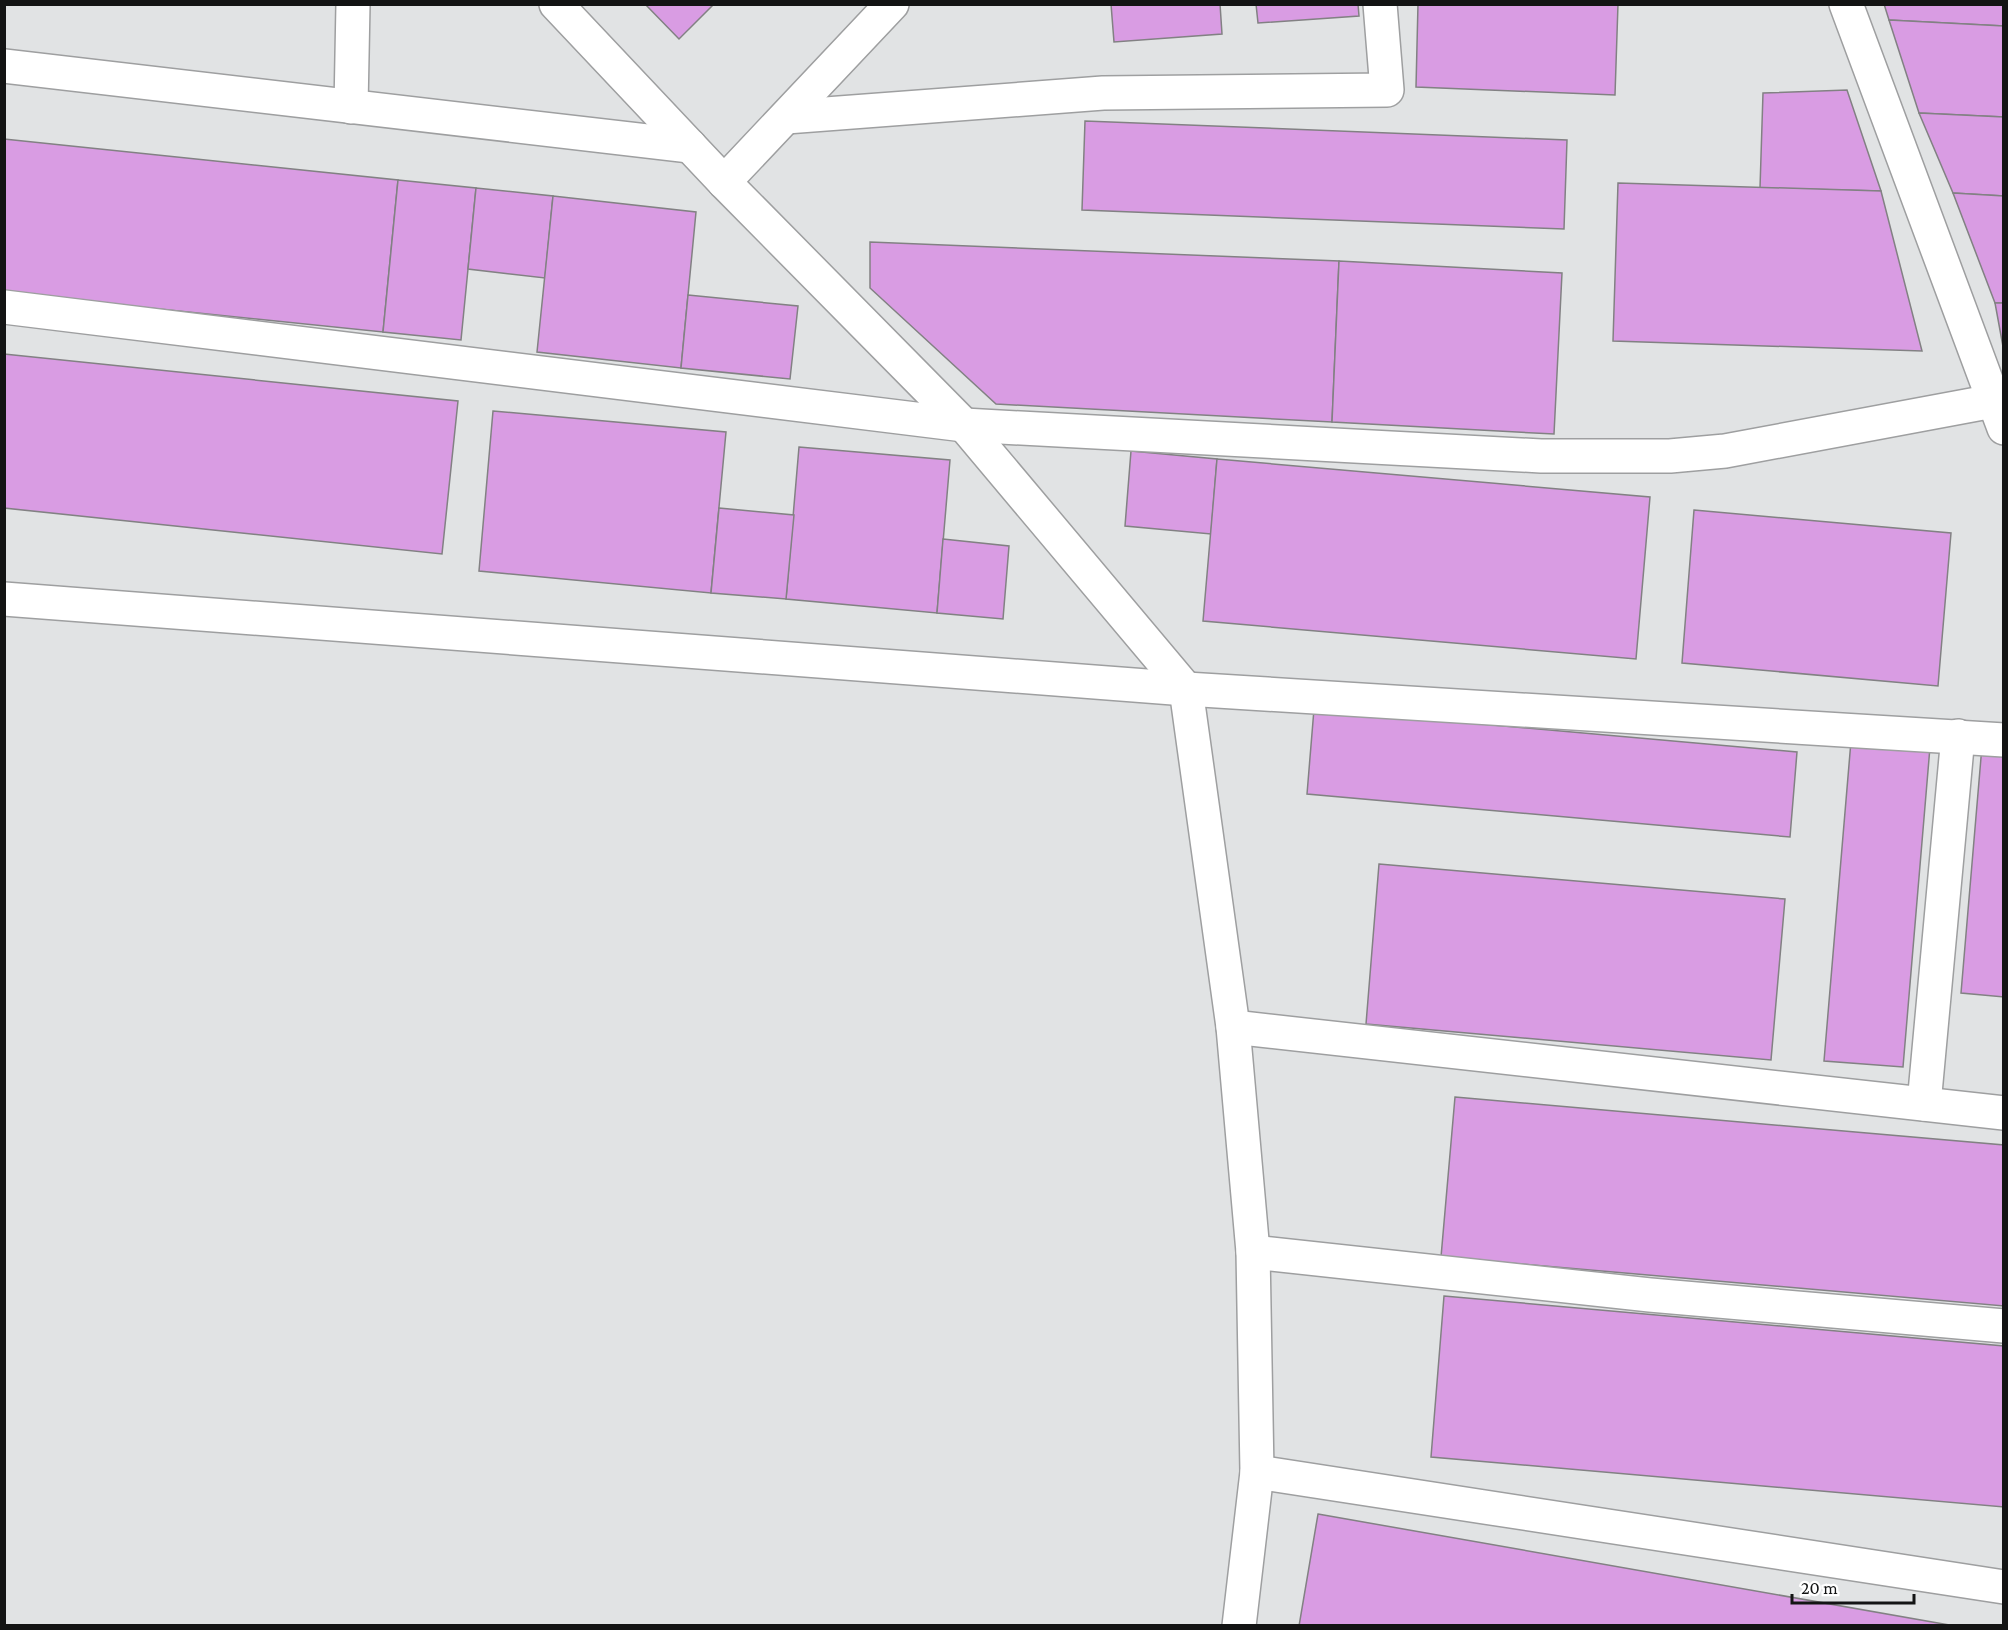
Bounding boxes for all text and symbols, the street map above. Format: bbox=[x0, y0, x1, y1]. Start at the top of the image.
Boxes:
scale bar bbox=[1792, 1567, 1914, 1605]
text: 20 m bbox=[1801, 1578, 1838, 1598]

